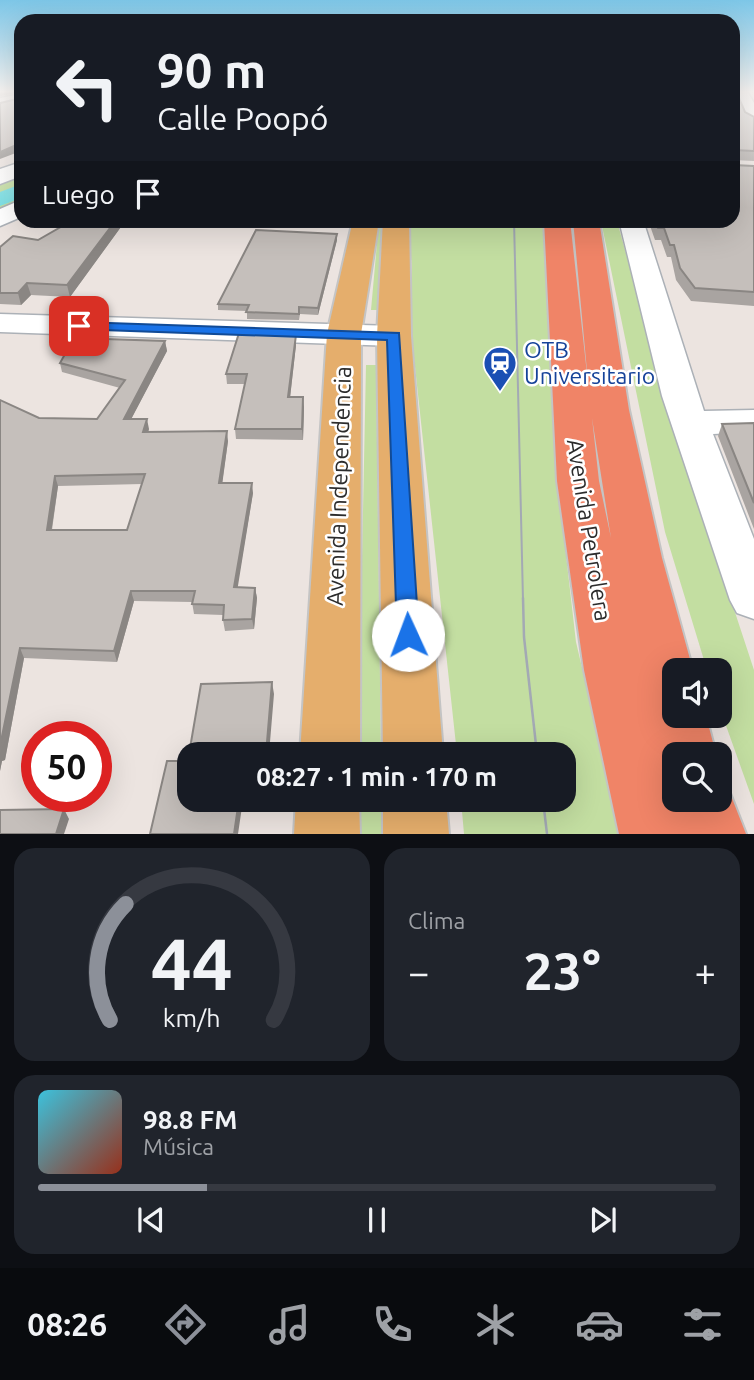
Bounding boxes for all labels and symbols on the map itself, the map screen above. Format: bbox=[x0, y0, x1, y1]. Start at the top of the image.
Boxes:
pin bbox=[49, 296, 109, 356]
place label: OTB Universitario bbox=[524, 337, 655, 388]
station icon: OTB Universitario bbox=[481, 344, 519, 393]
street label: Avenida Independencia bbox=[322, 366, 355, 606]
street label: Avenida Petrolera bbox=[563, 437, 616, 623]
position arrow bbox=[371, 598, 445, 672]
speed limit sign: 50 bbox=[21, 721, 112, 812]

